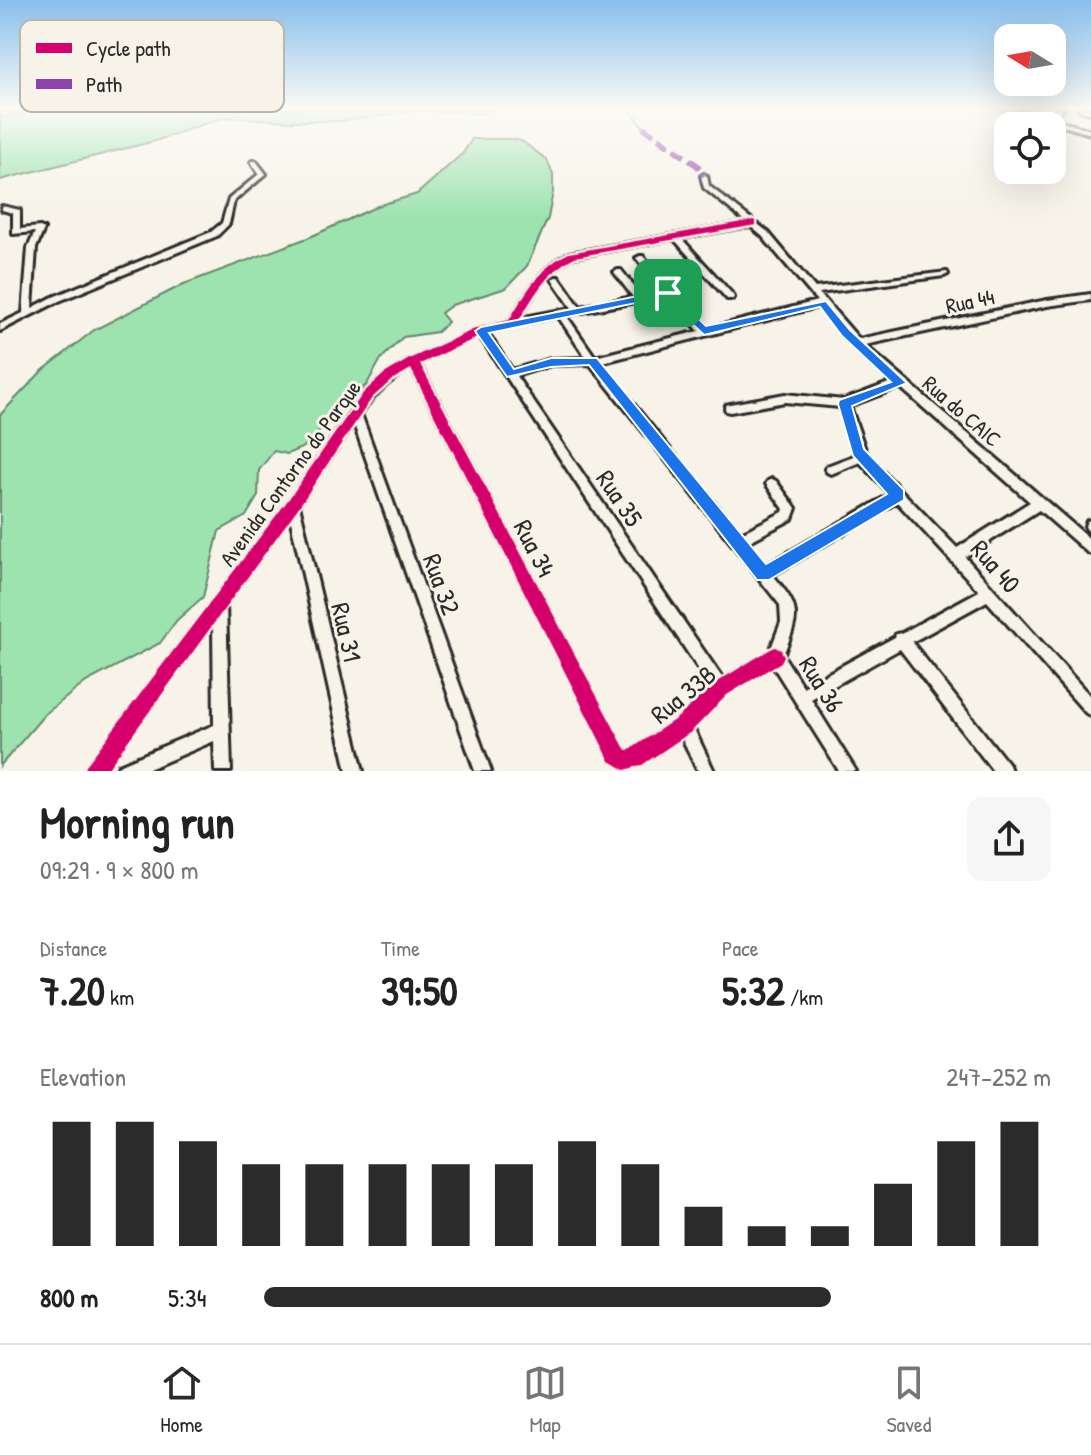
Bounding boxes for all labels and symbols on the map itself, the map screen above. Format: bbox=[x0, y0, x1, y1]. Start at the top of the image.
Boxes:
legend bbox=[20, 20, 284, 112]
north arrow bbox=[994, 24, 1066, 96]
text: Cycle path bbox=[86, 33, 170, 63]
text: Path bbox=[86, 69, 122, 99]
pin bbox=[634, 259, 702, 327]
street label: Rua 44 bbox=[943, 281, 997, 321]
street label: Rua do CAIC bbox=[916, 369, 1008, 453]
street label: Avenida Contorno do Parque bbox=[212, 374, 368, 572]
street label: Rua 35 bbox=[588, 463, 652, 533]
street label: Rua 34 bbox=[506, 513, 564, 583]
street label: Rua 40 bbox=[963, 532, 1029, 600]
street label: Rua 32 bbox=[415, 549, 469, 619]
street label: Rua 31 bbox=[323, 599, 371, 665]
street label: Rua 36 bbox=[791, 649, 853, 719]
street label: Rua 33B bbox=[643, 657, 723, 731]

